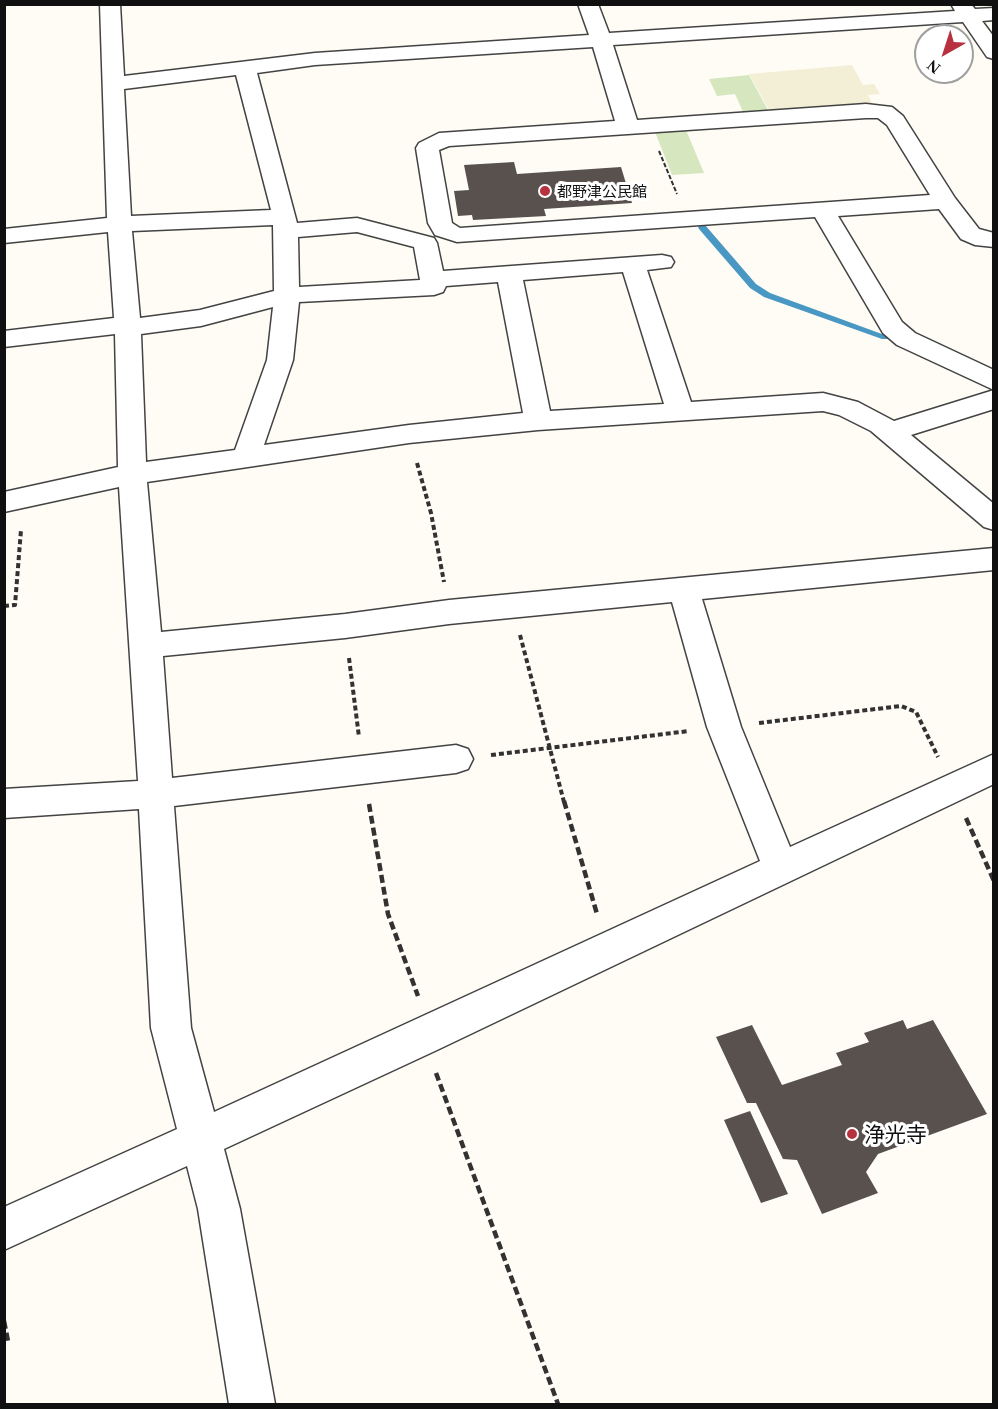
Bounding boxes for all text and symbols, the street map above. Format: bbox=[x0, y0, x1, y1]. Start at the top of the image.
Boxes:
north arrow bbox=[914, 24, 974, 84]
text: N bbox=[924, 57, 943, 77]
place label: 都野津公民館 bbox=[557, 182, 647, 200]
marker: 都野津公民館 bbox=[538, 184, 552, 198]
place label: 浄光寺 bbox=[864, 1121, 927, 1147]
marker: 浄光寺 bbox=[845, 1127, 859, 1141]

